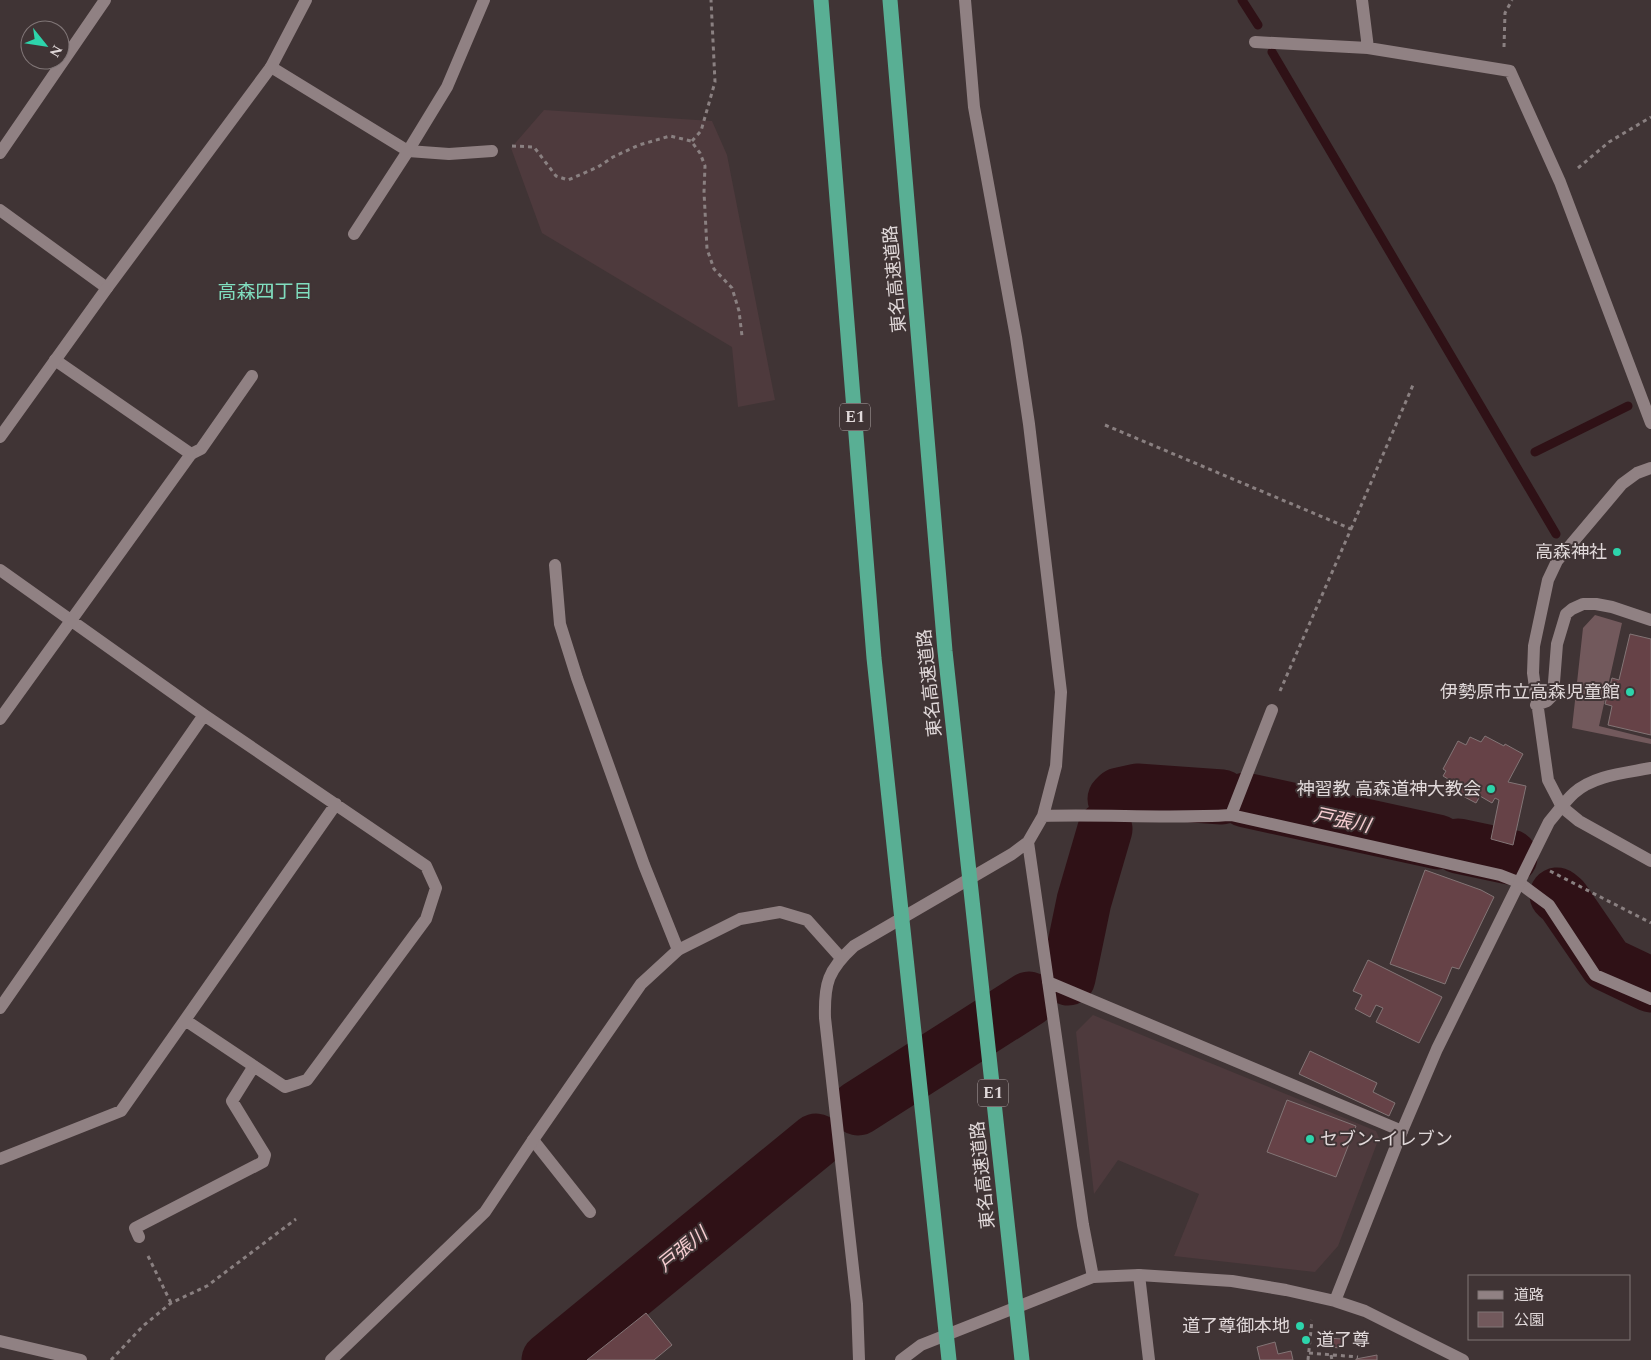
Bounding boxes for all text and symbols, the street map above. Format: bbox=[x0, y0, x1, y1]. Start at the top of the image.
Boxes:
north arrow bbox=[20, 20, 70, 70]
text: N bbox=[44, 41, 68, 61]
street label: 東名高速道路 bbox=[877, 224, 913, 334]
district label: 高森四丁目 bbox=[217, 278, 313, 307]
road number: E1 bbox=[840, 404, 870, 431]
place label: 高森神社 bbox=[1535, 539, 1607, 566]
marker: 高森神社 bbox=[1611, 546, 1623, 558]
street label: 東名高速道路 bbox=[911, 628, 949, 738]
place label: 伊勢原市立高森児童館 bbox=[1440, 679, 1620, 706]
marker: 伊勢原市立高森児童館 bbox=[1624, 686, 1636, 698]
place label: 神習教 高森道神大教会 bbox=[1297, 776, 1481, 803]
marker: 神習教 高森道神大教会 bbox=[1485, 783, 1497, 795]
water label: 戸張川 bbox=[1311, 801, 1375, 842]
road number: E1 bbox=[978, 1080, 1008, 1106]
street label: 東名高速道路 bbox=[964, 1120, 1002, 1230]
place label: セブン-イレブン bbox=[1320, 1126, 1453, 1153]
marker: セブン-イレブン bbox=[1304, 1133, 1316, 1145]
water label: 戸張川 bbox=[652, 1220, 716, 1279]
legend bbox=[1468, 1275, 1631, 1340]
text: 道路 bbox=[1514, 1284, 1544, 1307]
text: 公園 bbox=[1514, 1309, 1544, 1332]
place label: 道了尊御本地 bbox=[1182, 1313, 1290, 1340]
marker: 道了尊御本地 bbox=[1294, 1320, 1306, 1332]
place label: 道了尊 bbox=[1316, 1327, 1370, 1354]
marker: 道了尊 bbox=[1300, 1334, 1312, 1346]

